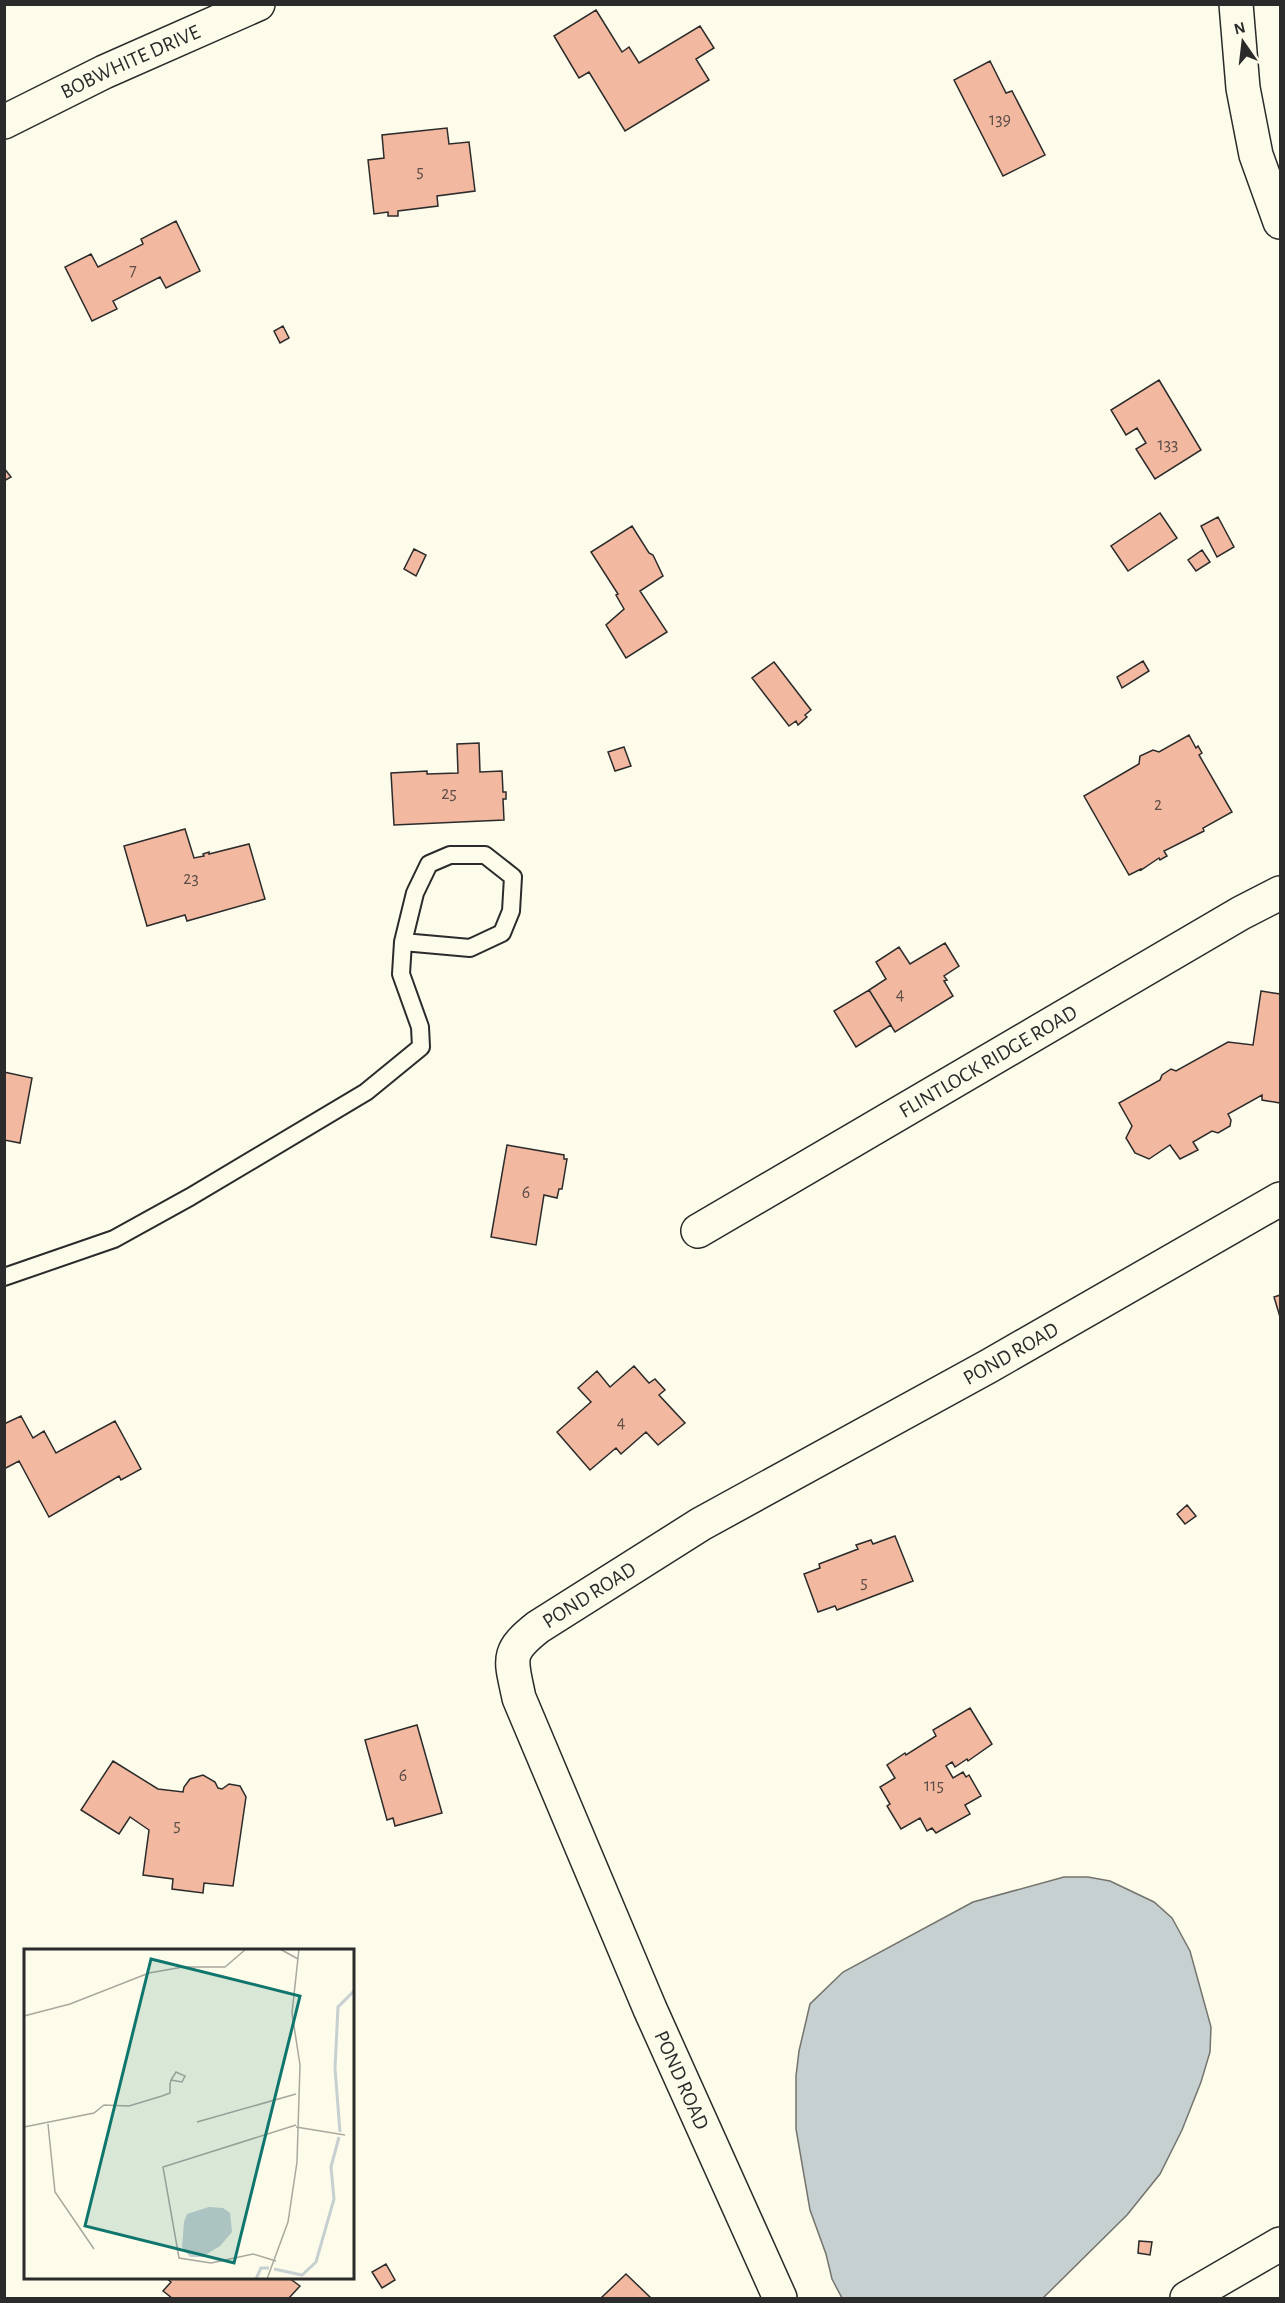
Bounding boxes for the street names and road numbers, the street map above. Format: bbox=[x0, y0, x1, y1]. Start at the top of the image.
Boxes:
street label: BOBWHITE DRIVE bbox=[57, 21, 203, 103]
street label: FLINTLOCK RIDGE ROAD bbox=[896, 1001, 1081, 1122]
street label: POND ROAD bbox=[960, 1319, 1062, 1389]
street label: POND ROAD bbox=[539, 1558, 640, 1632]
street label: POND ROAD bbox=[650, 2028, 713, 2133]

